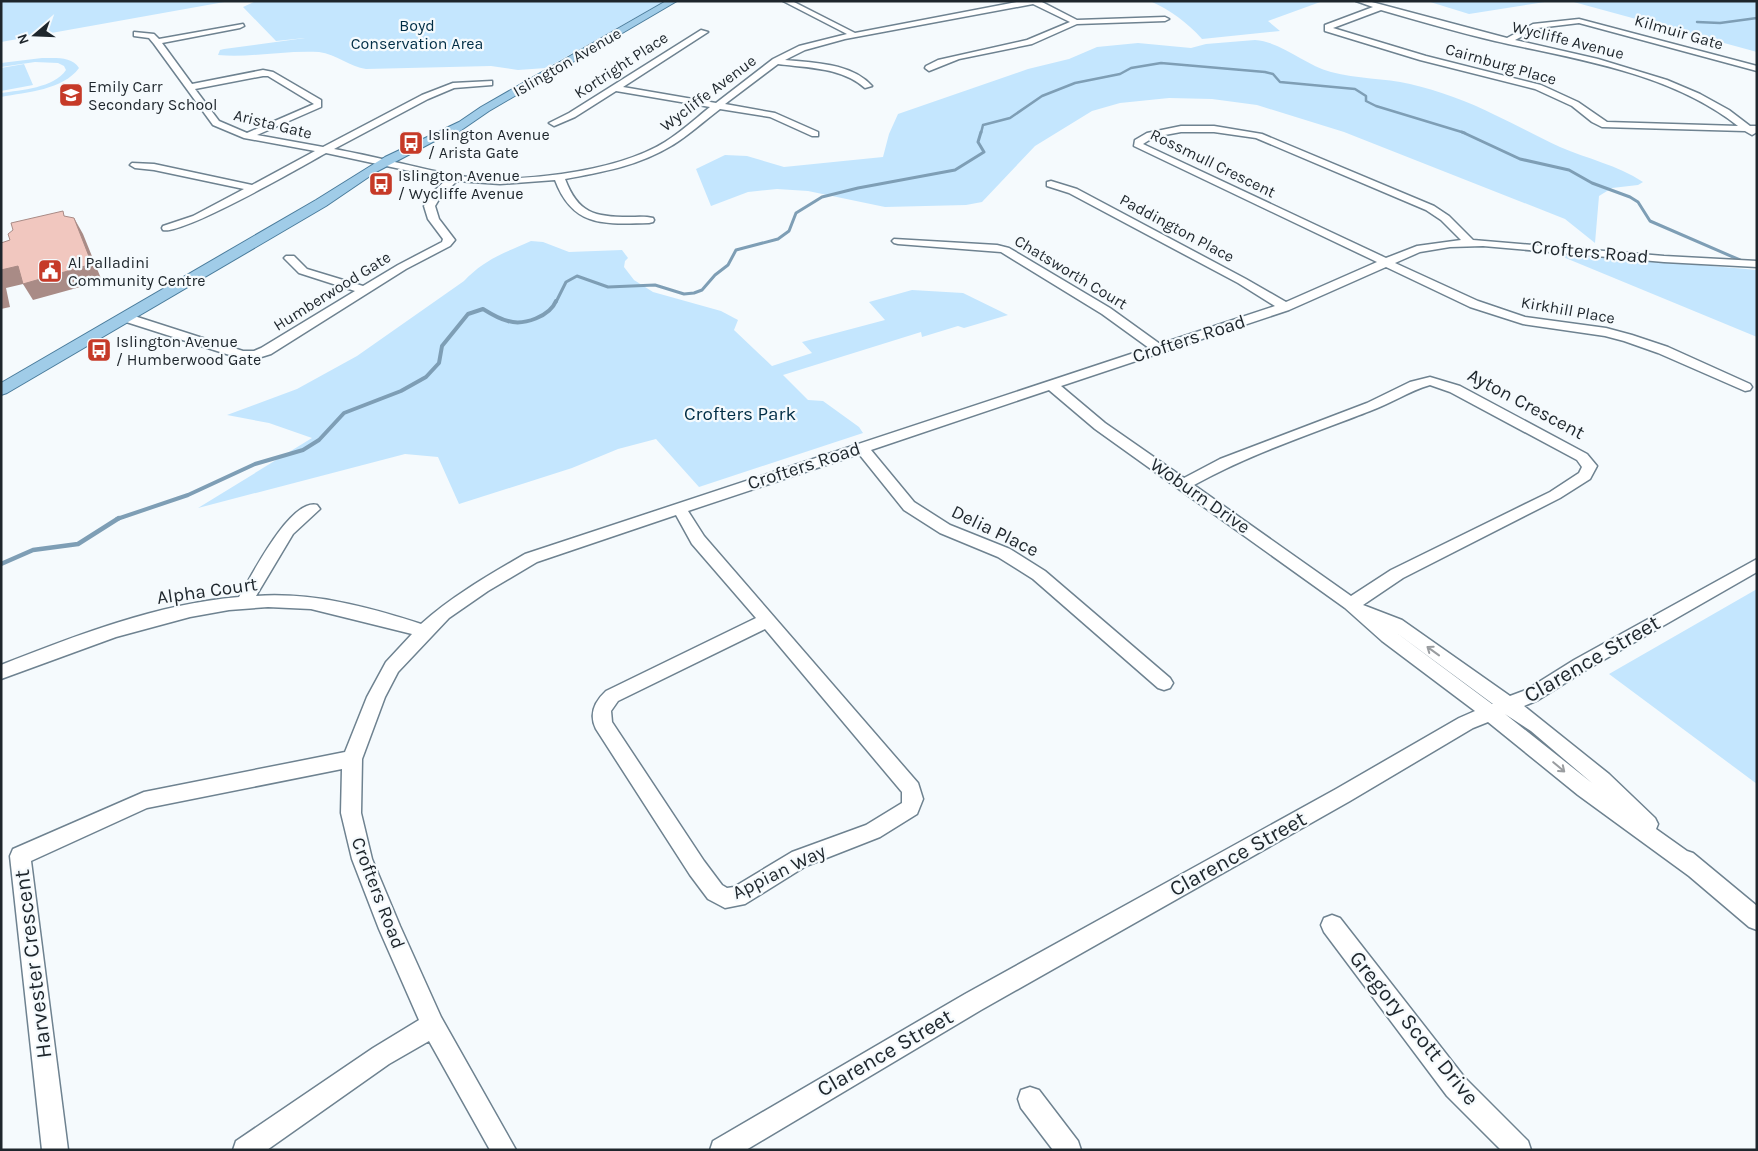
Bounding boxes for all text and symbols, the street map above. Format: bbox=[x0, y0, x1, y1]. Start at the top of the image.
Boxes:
north arrow bbox=[10, 10, 60, 60]
street label: Kilmuir Gate bbox=[1632, 10, 1726, 54]
park label: Boyd Conservation Area bbox=[351, 16, 483, 53]
street label: Wycliffe Avenue bbox=[1510, 17, 1626, 63]
street label: Islington Avenue bbox=[510, 23, 624, 101]
street label: Kortright Place bbox=[571, 28, 671, 102]
text: N bbox=[14, 32, 33, 47]
street label: Cairnburg Place bbox=[1443, 39, 1559, 89]
street label: Wycliffe Avenue bbox=[656, 51, 760, 135]
place label: Emily Carr Secondary School bbox=[88, 77, 217, 114]
school or university icon: Emily Carr Secondary School bbox=[58, 82, 84, 108]
street label: Arista Gate bbox=[232, 105, 314, 143]
street label: Rossmull Crescent bbox=[1147, 124, 1279, 202]
place label: Islington Avenue / Arista Gate bbox=[428, 125, 550, 162]
bus stop icon: Islington Avenue / Arista Gate bbox=[398, 130, 424, 156]
place label: Islington Avenue / Wycliffe Avenue bbox=[398, 166, 524, 203]
bus stop icon: Islington Avenue / Wycliffe Avenue bbox=[368, 171, 394, 197]
street label: Paddington Place bbox=[1117, 190, 1237, 266]
street label: Chatsworth Court bbox=[1011, 231, 1131, 313]
street label: Crofters Road bbox=[1531, 236, 1649, 268]
street label: Humberwood Gate bbox=[270, 247, 394, 335]
place label: Al Palladini Community Centre bbox=[68, 253, 206, 290]
public building icon: Al Palladini Community Centre bbox=[37, 258, 63, 284]
street label: Kirkhill Place bbox=[1520, 292, 1616, 328]
street label: Crofters Road bbox=[1130, 310, 1248, 368]
place label: Islington Avenue / Humberwood Gate bbox=[116, 332, 261, 369]
bus stop icon: Islington Avenue / Humberwood Gate bbox=[86, 337, 112, 363]
street label: Ayton Crescent bbox=[1464, 364, 1588, 444]
park label: Crofters Park bbox=[684, 403, 796, 425]
street label: Crofters Road bbox=[745, 437, 863, 495]
street label: Woburn Drive bbox=[1146, 454, 1254, 538]
street label: Delia Place bbox=[948, 500, 1042, 562]
street label: Alpha Court bbox=[155, 573, 259, 609]
street label: Clarence Street bbox=[1519, 610, 1665, 708]
one-way arrow bbox=[1426, 646, 1440, 656]
one-way arrow bbox=[1552, 761, 1565, 773]
street label: Clarence Street bbox=[1165, 806, 1311, 902]
street label: Crofters Road bbox=[347, 834, 409, 952]
street label: Appian Way bbox=[729, 840, 829, 904]
street label: Harvester Crescent bbox=[9, 868, 57, 1060]
street label: Gregory Scott Drive bbox=[1344, 946, 1484, 1110]
street label: Clarence Street bbox=[812, 1004, 958, 1102]

